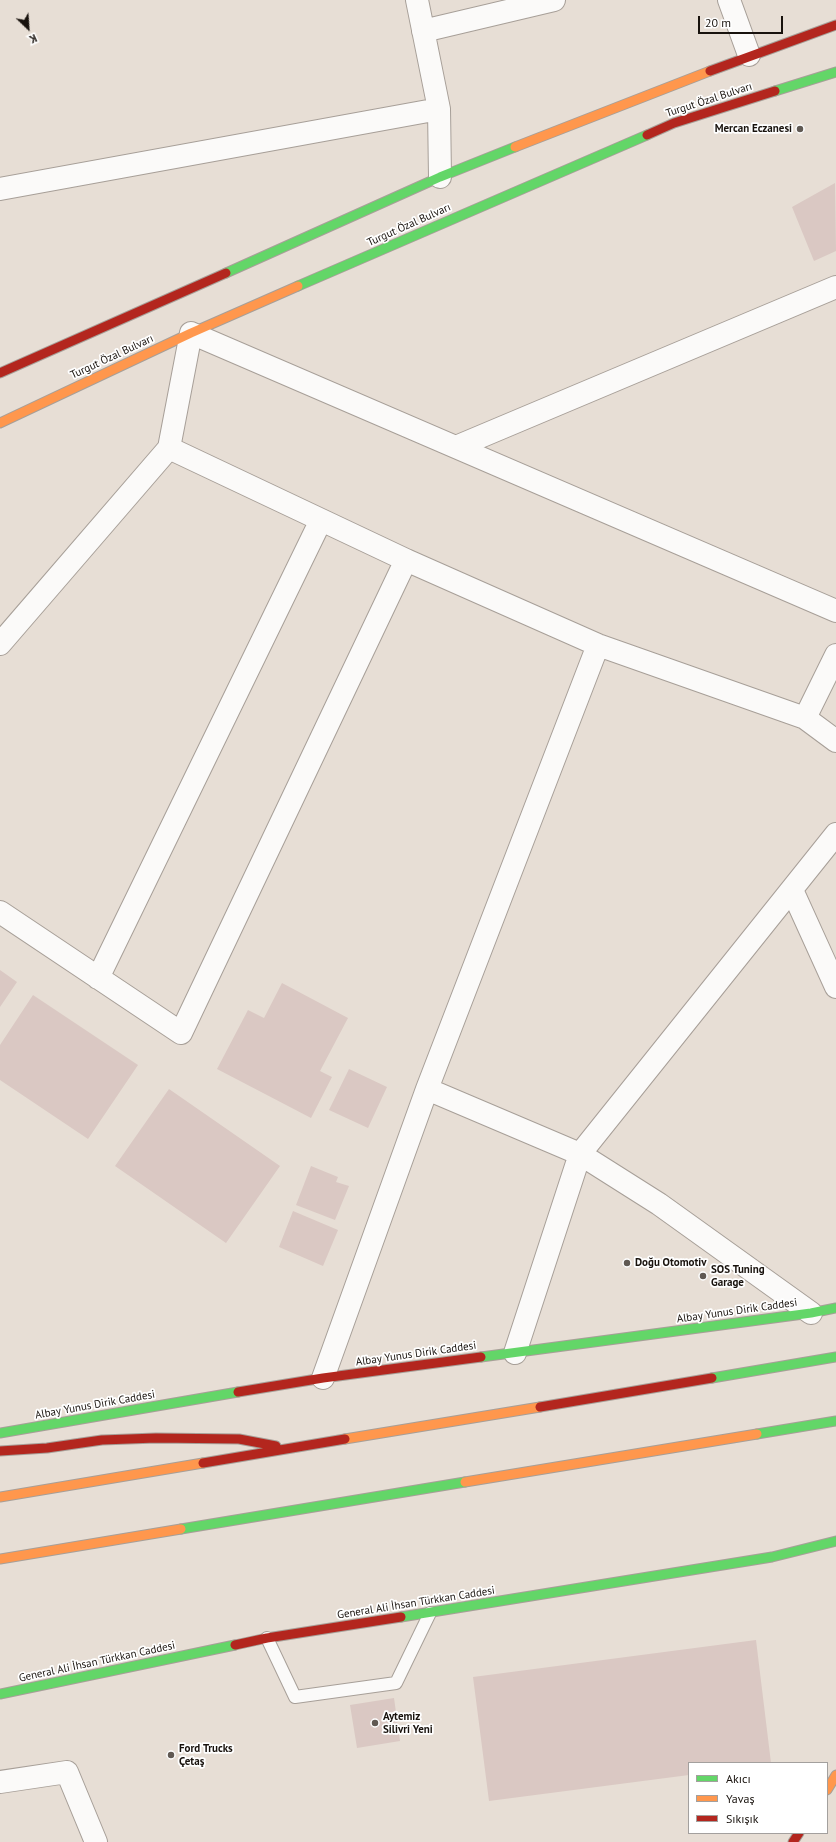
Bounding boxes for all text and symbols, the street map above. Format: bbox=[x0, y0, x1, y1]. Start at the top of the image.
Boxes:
north arrow bbox=[8, 8, 48, 48]
scale bar bbox=[700, 8, 785, 34]
text: 20 m bbox=[705, 15, 731, 30]
text: K bbox=[27, 31, 39, 47]
street label: Turgut Özal Bulvarı bbox=[664, 80, 754, 120]
place label: Mercan Eczanesi bbox=[715, 122, 792, 136]
marker: Mercan Eczanesi bbox=[795, 124, 805, 134]
street label: Turgut Özal Bulvarı bbox=[365, 201, 453, 249]
street label: Turgut Özal Bulvarı bbox=[68, 332, 156, 382]
place label: Doğu Otomotiv bbox=[635, 1256, 706, 1270]
marker: Doğu Otomotiv bbox=[622, 1258, 632, 1268]
place label: SOS Tuning Garage bbox=[711, 1263, 765, 1289]
marker: SOS Tuning Garage bbox=[698, 1271, 708, 1281]
street label: Albay Yunus Dirik Caddesi bbox=[676, 1296, 798, 1326]
street label: Albay Yunus Dirik Caddesi bbox=[355, 1339, 477, 1369]
street label: Albay Yunus Dirik Caddesi bbox=[34, 1388, 156, 1422]
street label: General Ali İhsan Türkkan Caddesi bbox=[336, 1584, 496, 1622]
street label: General Ali İhsan Türkkan Caddesi bbox=[18, 1639, 176, 1685]
place label: Aytemiz Silivri Yeni bbox=[383, 1710, 433, 1736]
marker: Aytemiz Silivri Yeni bbox=[370, 1718, 380, 1728]
place label: Ford Trucks Çetaş bbox=[179, 1742, 233, 1768]
marker: Ford Trucks Çetaş bbox=[166, 1750, 176, 1760]
legend bbox=[688, 1762, 828, 1834]
text: Akıcı bbox=[726, 1771, 751, 1786]
text: Yavaş bbox=[726, 1791, 755, 1806]
text: Sıkışık bbox=[726, 1811, 759, 1826]

